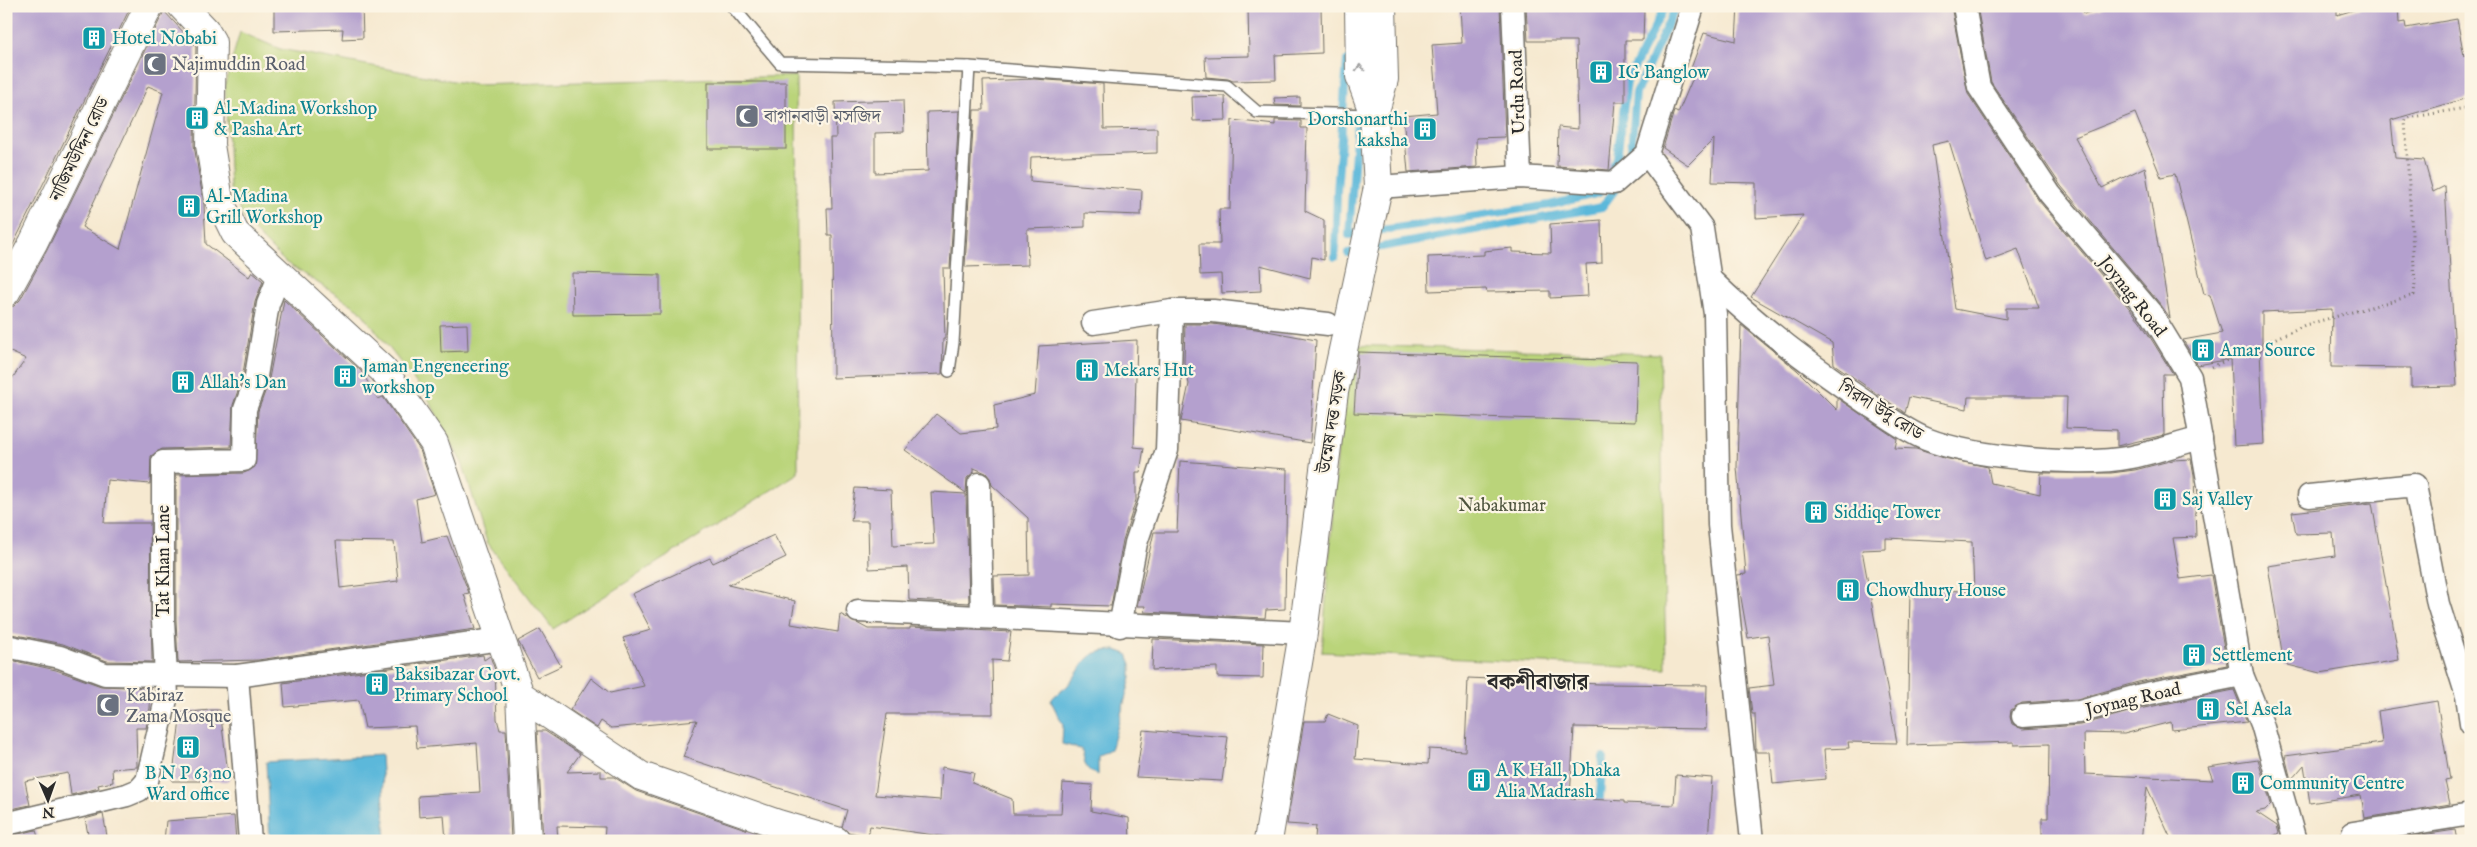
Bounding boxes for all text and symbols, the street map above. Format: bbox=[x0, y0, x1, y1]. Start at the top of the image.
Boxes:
building icon: Hotel Nobabi bbox=[81, 25, 107, 51]
place label: Hotel Nobabi bbox=[112, 28, 217, 51]
street label: Urdu Road bbox=[1506, 49, 1531, 135]
mosque icon: Najimuddin Road bbox=[142, 51, 168, 77]
place label: Najimuddin Road bbox=[172, 54, 306, 77]
building icon: IG Banglow bbox=[1588, 59, 1614, 85]
place label: IG Banglow bbox=[1618, 62, 1710, 85]
one-way arrow bbox=[1355, 64, 1366, 72]
street label: নাজিমউদ্দিন রোড bbox=[44, 93, 116, 206]
place label: Al-Madina Workshop & Pasha Art bbox=[213, 98, 377, 142]
mosque icon: বাগানবাড়ী মসজিদ bbox=[734, 103, 760, 129]
building icon: Al-Madina Workshop & Pasha Art bbox=[184, 105, 210, 131]
place label: বাগানবাড়ী মসজিদ bbox=[763, 106, 881, 129]
place label: Dorshonarthi kaksha bbox=[1307, 109, 1408, 153]
building icon: Dorshonarthi kaksha bbox=[1412, 116, 1438, 142]
place label: Al-Madina Grill Workshop bbox=[205, 186, 323, 230]
building icon: Al-Madina Grill Workshop bbox=[176, 193, 202, 219]
street label: Joynag Road bbox=[2092, 250, 2171, 343]
building icon: Amar Source bbox=[2190, 337, 2216, 363]
place label: Amar Source bbox=[2219, 340, 2315, 363]
place label: Jaman Engeneering workshop bbox=[360, 356, 509, 400]
building icon: Mekars Hut bbox=[1074, 357, 1100, 383]
place label: Mekars Hut bbox=[1104, 360, 1194, 383]
building icon: Jaman Engeneering workshop bbox=[332, 363, 358, 389]
street label: উন্মেষ দত্ত সড়ক bbox=[1313, 368, 1353, 476]
building icon: Allah's Dan bbox=[170, 369, 196, 395]
place label: Allah's Dan bbox=[199, 372, 287, 395]
street label: গিরদা উর্দু রোড bbox=[1833, 375, 1928, 447]
building icon: Saj Valley bbox=[2152, 486, 2178, 512]
place label: Saj Valley bbox=[2182, 489, 2253, 512]
park label: Nabakumar bbox=[1458, 495, 1546, 518]
building icon: Siddiqe Tower bbox=[1803, 499, 1829, 525]
place label: Siddiqe Tower bbox=[1834, 502, 1941, 525]
street label: Tat Khan Lane bbox=[153, 505, 176, 617]
building icon: Chowdhury House bbox=[1835, 577, 1861, 603]
place label: Chowdhury House bbox=[1866, 580, 2006, 603]
building icon: Settlement bbox=[2181, 642, 2207, 668]
place label: Settlement bbox=[2212, 645, 2293, 668]
place label: Baksibazar Govt. Primary School bbox=[394, 664, 520, 708]
district label: বকশীবাজার bbox=[1486, 668, 1590, 697]
building icon: Baksibazar Govt. Primary School bbox=[364, 671, 390, 697]
street label: Joynag Road bbox=[2082, 678, 2184, 723]
place label: Kabiraz Zama Mosque bbox=[126, 685, 231, 729]
mosque icon: Kabiraz Zama Mosque bbox=[95, 692, 121, 718]
building icon: Sel Asela bbox=[2195, 696, 2221, 722]
place label: Sel Asela bbox=[2226, 699, 2292, 722]
building icon: B N P 63 no Ward office bbox=[175, 734, 201, 760]
place label: A K Hall, Dhaka Alia Madrash bbox=[1495, 760, 1621, 804]
place label: B N P 63 no Ward office bbox=[144, 763, 232, 807]
building icon: A K Hall, Dhaka Alia Madrash bbox=[1466, 767, 1492, 793]
building icon: Community Centre bbox=[2230, 770, 2256, 796]
place label: Community Centre bbox=[2260, 773, 2405, 796]
north arrow bbox=[22, 774, 72, 824]
text: N bbox=[42, 803, 56, 821]

